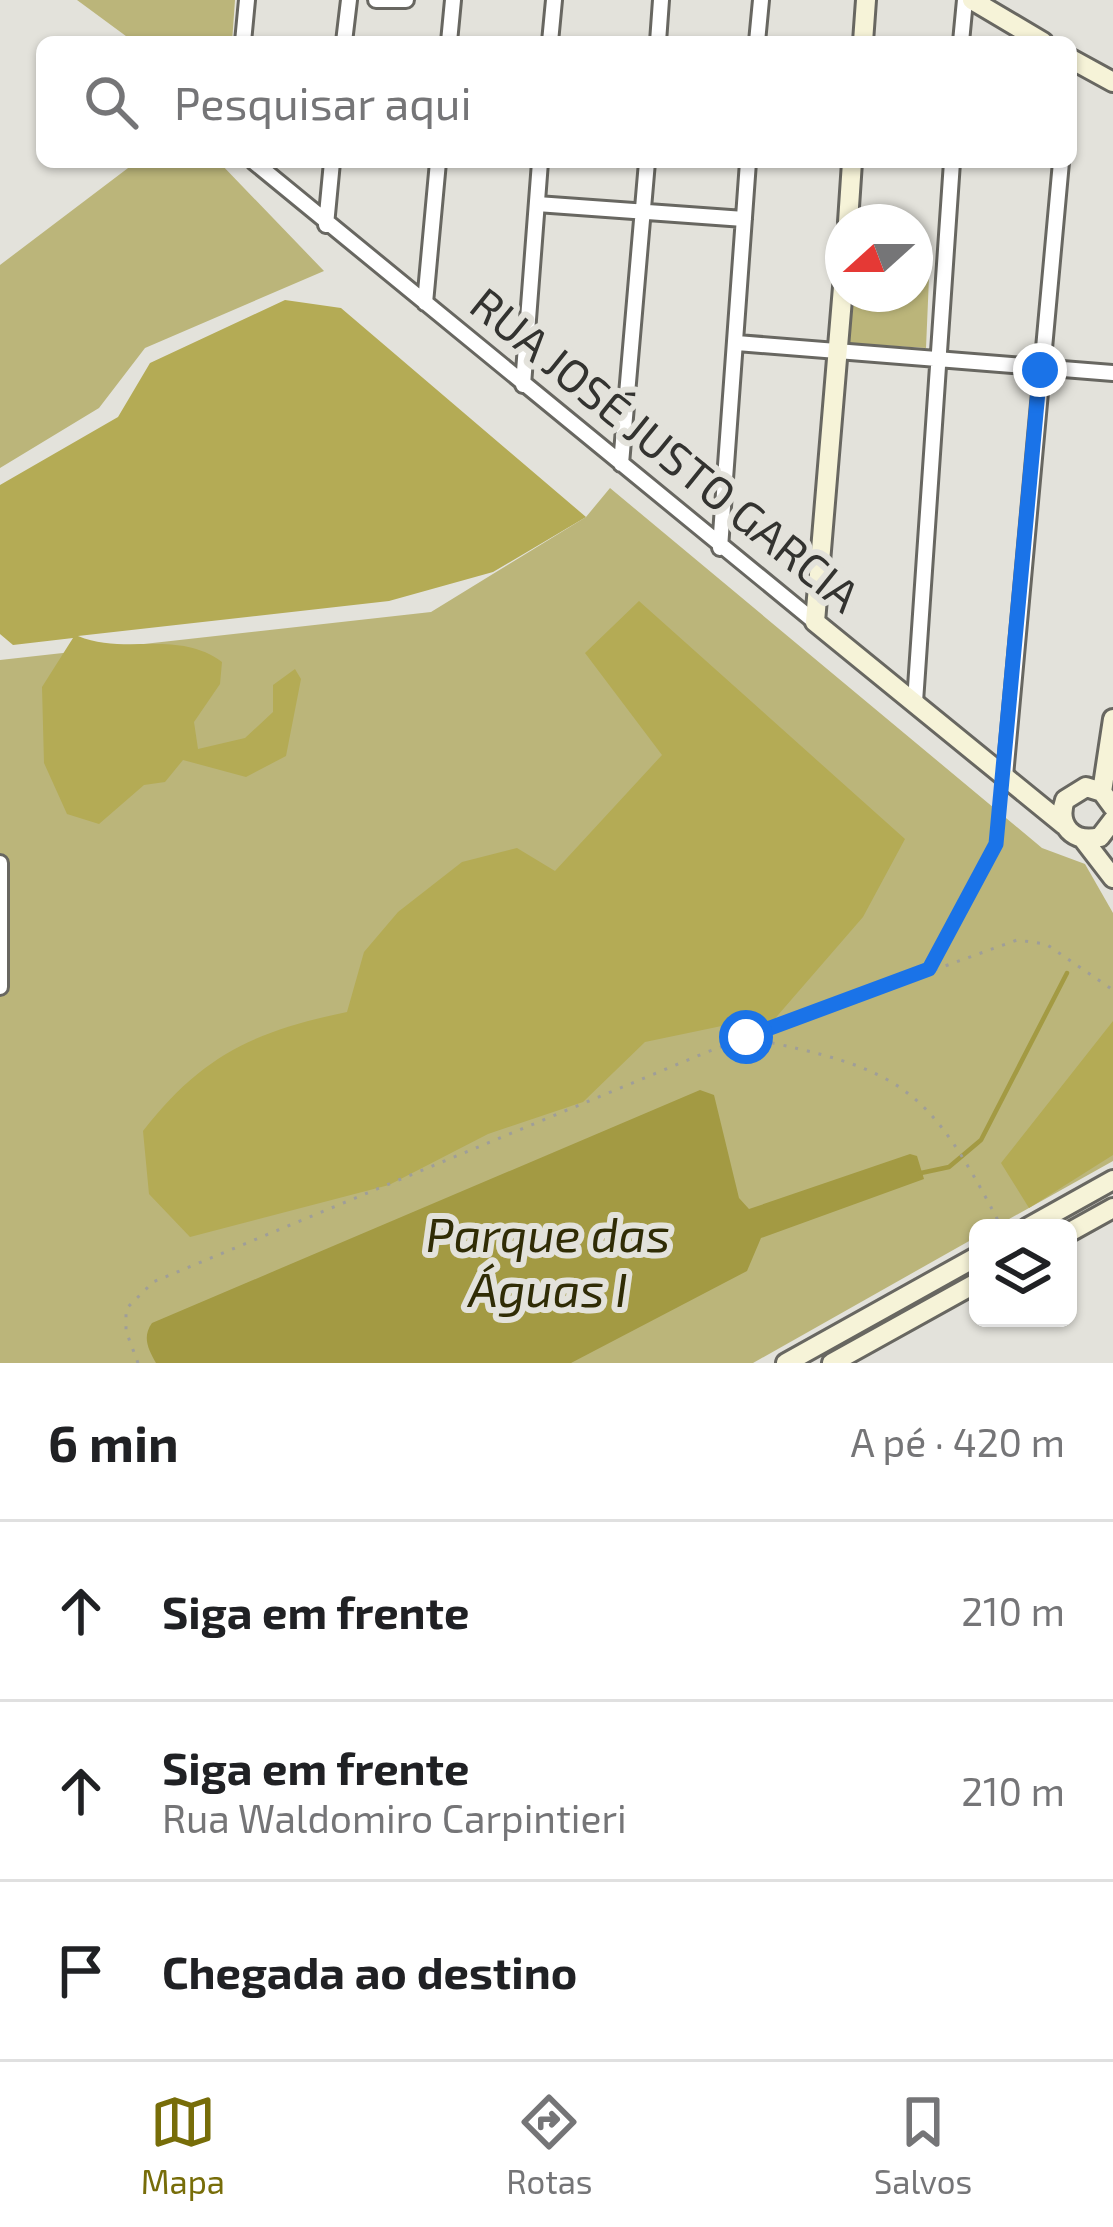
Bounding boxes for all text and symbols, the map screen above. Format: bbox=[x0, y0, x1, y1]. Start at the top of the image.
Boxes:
search box bbox=[36, 36, 1077, 168]
icon: search bbox=[78, 69, 144, 135]
text: Pesquisar aqui bbox=[174, 75, 472, 129]
north arrow bbox=[825, 204, 933, 312]
street label: RUA JOSÉ JUSTO GARCIA bbox=[461, 275, 871, 622]
route end bbox=[1013, 343, 1067, 397]
route start bbox=[719, 1010, 773, 1064]
water label: Parque das Águas I bbox=[426, 1204, 670, 1317]
map controls bbox=[969, 1219, 1077, 1327]
button: layers bbox=[969, 1219, 1077, 1327]
text: 6 min bbox=[48, 1411, 179, 1472]
text: A pé · 420 m bbox=[851, 1418, 1065, 1465]
icon: ahead bbox=[48, 1578, 114, 1644]
text: Siga em frente bbox=[162, 1584, 469, 1638]
text: 210 m bbox=[961, 1587, 1065, 1634]
text: Siga em frente bbox=[162, 1740, 469, 1794]
icon: ahead bbox=[48, 1758, 114, 1824]
text: 210 m bbox=[961, 1767, 1065, 1814]
text: Rua Waldomiro Carpintieri bbox=[162, 1794, 627, 1841]
icon: arrive bbox=[48, 1938, 114, 2004]
text: Chegada ao destino bbox=[162, 1944, 577, 1998]
tab: Mapa bbox=[141, 2089, 225, 2201]
tab: Rotas bbox=[506, 2089, 593, 2201]
tab: Salvos bbox=[874, 2089, 972, 2201]

